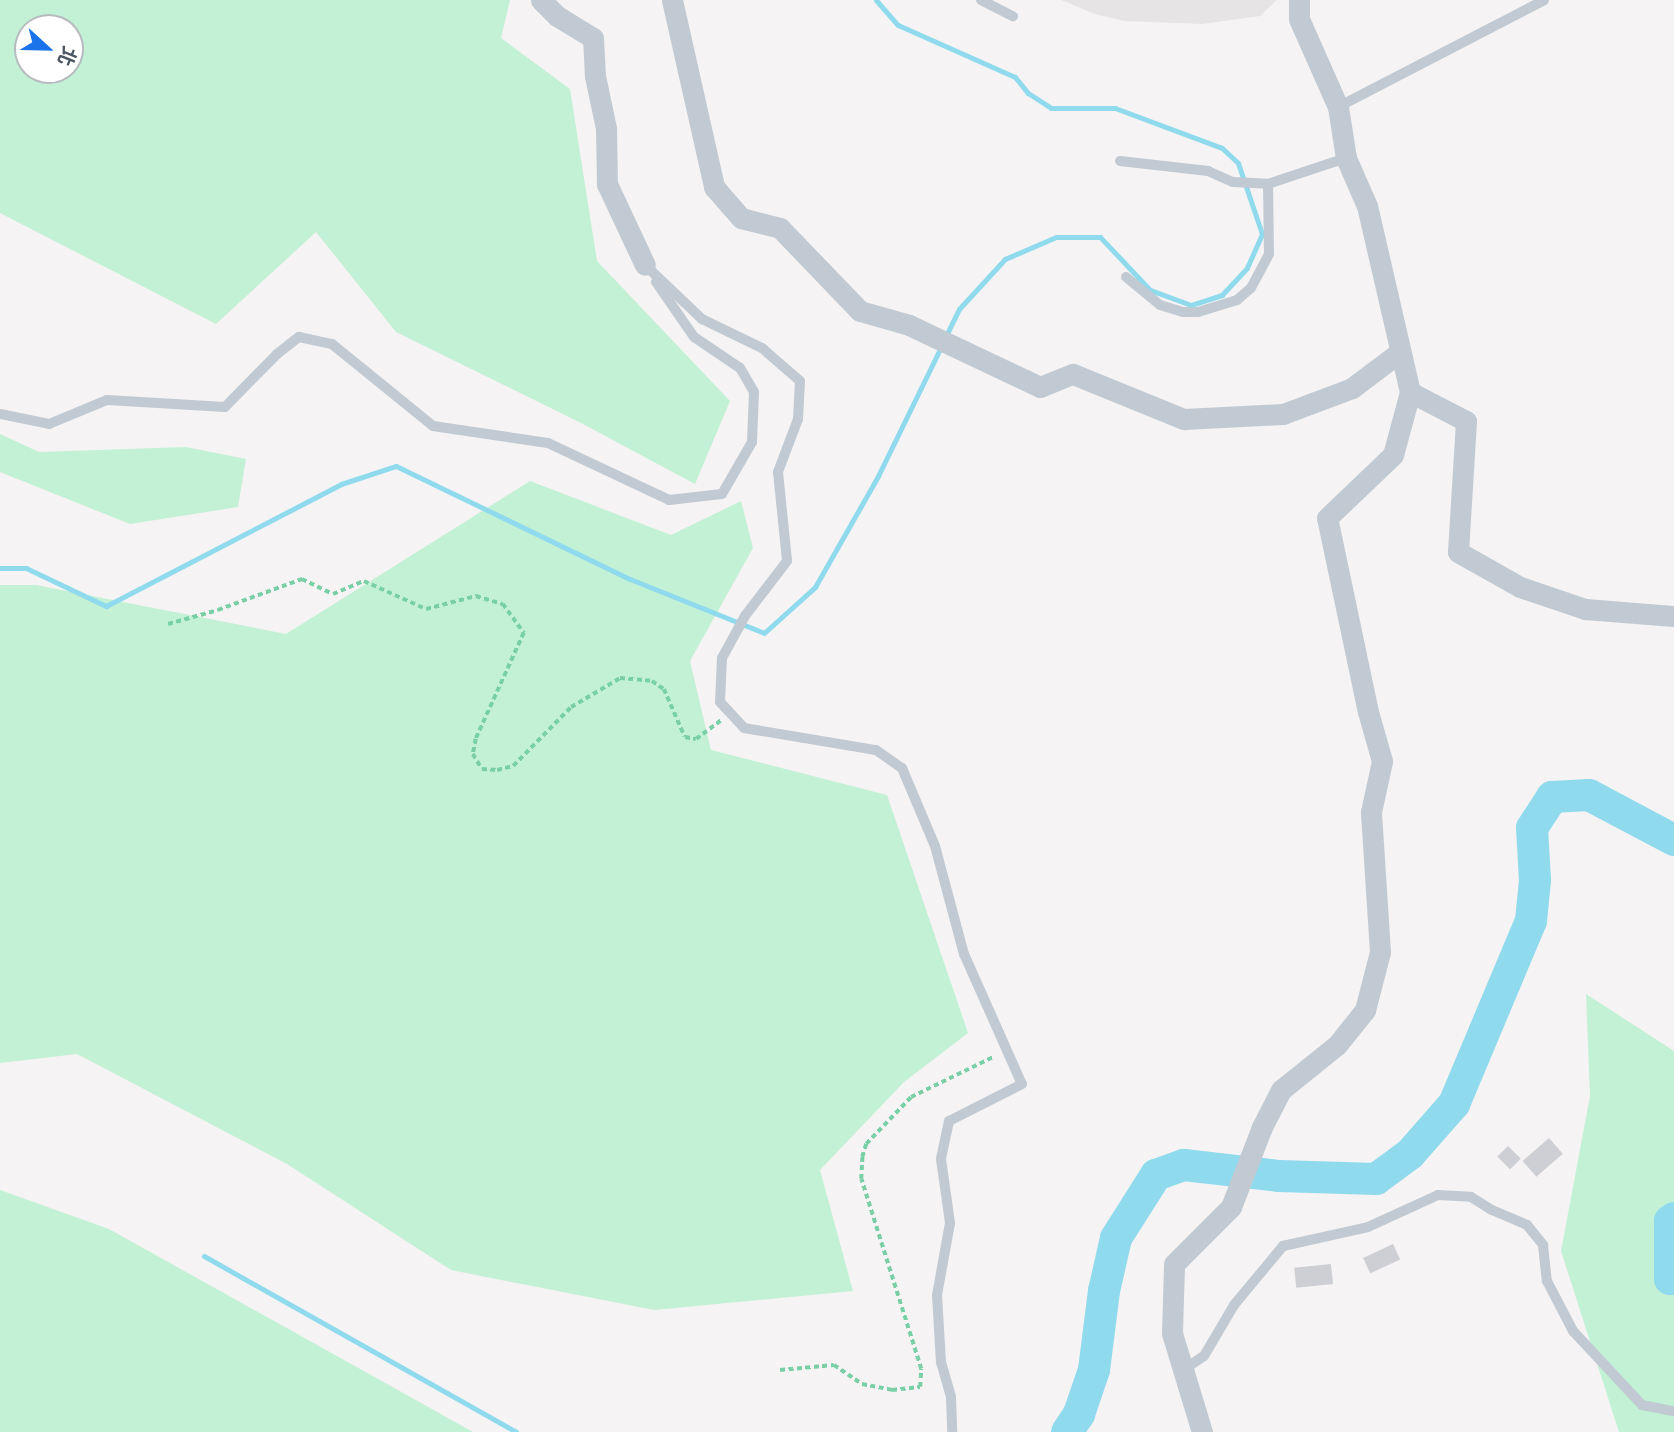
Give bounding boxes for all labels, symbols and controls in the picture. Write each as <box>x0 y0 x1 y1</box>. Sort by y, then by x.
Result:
north arrow <box>14 14 84 84</box>
text: 北 <box>53 43 81 69</box>

